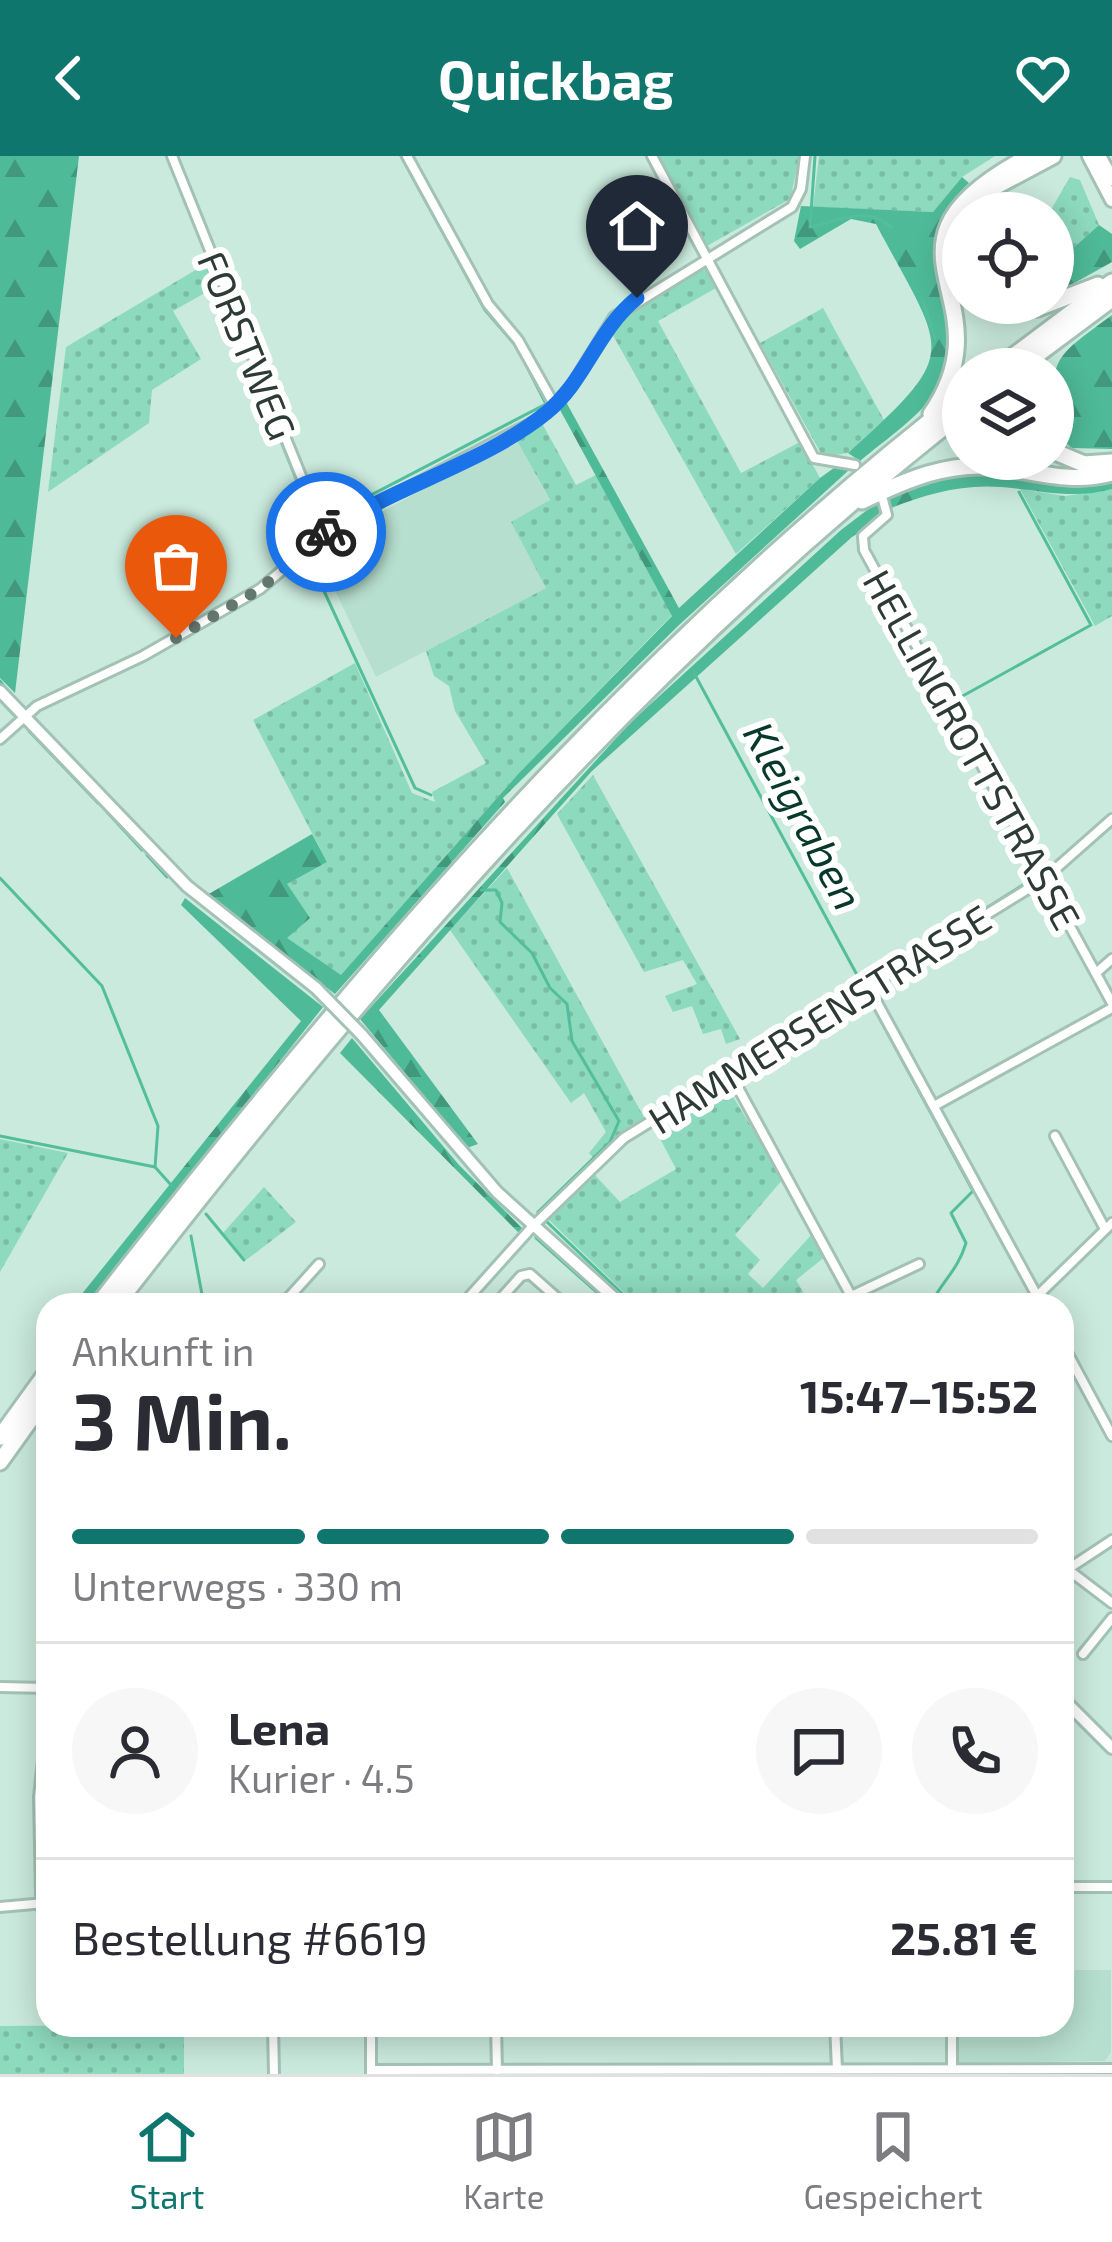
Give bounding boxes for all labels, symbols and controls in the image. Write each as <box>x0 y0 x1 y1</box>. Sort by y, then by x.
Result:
icon: back <box>36 45 102 111</box>
icon: heart <box>1010 45 1076 111</box>
text: Quickbag <box>438 46 674 111</box>
pin <box>586 175 688 298</box>
map controls <box>942 192 1074 480</box>
button: locate <box>942 192 1074 324</box>
icon: home <box>604 193 670 259</box>
street label: FORSTWEG <box>189 244 307 446</box>
button: layers <box>942 348 1074 480</box>
courier <box>266 472 386 592</box>
icon: bike <box>293 499 359 565</box>
pin <box>125 515 227 638</box>
icon: bag <box>143 533 209 599</box>
street label: HELLINGROTTSTRASSE <box>855 561 1091 937</box>
water label: Kleigraben <box>734 713 875 918</box>
street label: HAMMERSENSTRASSE <box>639 894 999 1142</box>
text: Ankunft in <box>72 1327 254 1374</box>
text: 15:47–15:52 <box>800 1368 1038 1422</box>
text: 3 Min. <box>72 1372 292 1466</box>
text: Unterwegs · 330 m <box>72 1562 403 1609</box>
button: person <box>72 1688 198 1814</box>
button: chat <box>756 1688 882 1814</box>
button: phone <box>912 1688 1038 1814</box>
text: Lena <box>228 1700 330 1754</box>
text: Kurier · 4.5 <box>228 1754 415 1801</box>
text: Bestellung #6619 <box>72 1910 428 1964</box>
text: 25.81 € <box>890 1910 1038 1964</box>
tab: Start <box>129 2104 204 2216</box>
tab: Karte <box>463 2104 544 2216</box>
tab: Gespeichert <box>803 2104 982 2216</box>

